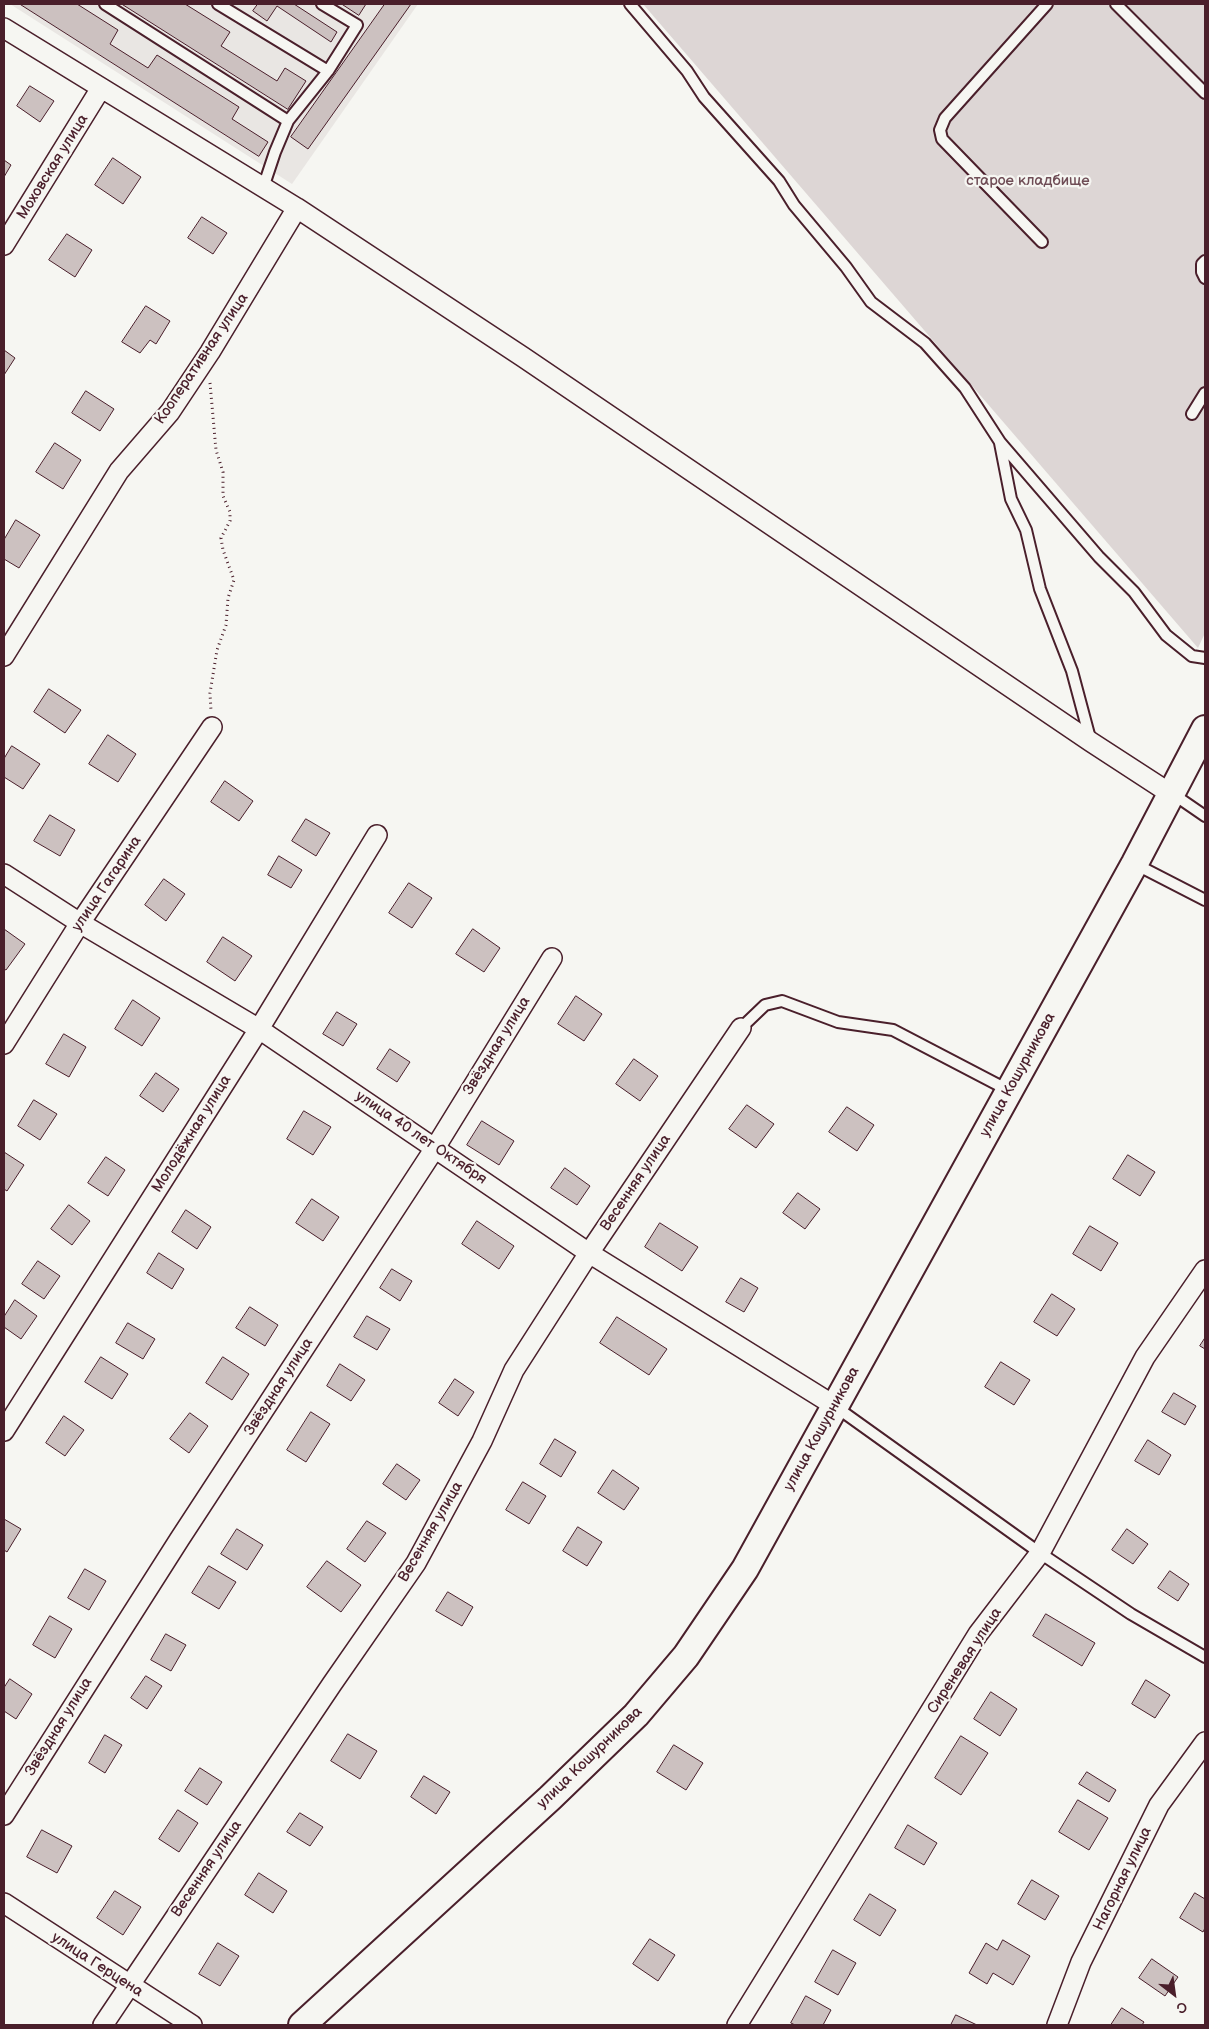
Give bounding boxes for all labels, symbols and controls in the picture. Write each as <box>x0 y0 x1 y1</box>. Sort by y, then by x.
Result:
street label: Моховская улица <box>13 111 93 223</box>
park label: старое кладбище <box>966 172 1090 190</box>
street label: Кооперативная улица <box>151 290 253 428</box>
street label: улица Гагарина <box>68 833 146 935</box>
street label: Звёздная улица <box>460 994 534 1098</box>
street label: улица Кошурникова <box>976 1010 1060 1140</box>
street label: Молодёжная улица <box>149 1072 235 1196</box>
street label: улица 40 лет Октября <box>352 1087 490 1189</box>
street label: Весенняя улица <box>597 1131 675 1235</box>
street label: Звёздная улица <box>241 1335 317 1439</box>
street label: улица Кошурникова <box>780 1364 864 1494</box>
street label: Весенняя улица <box>395 1479 467 1585</box>
street label: Сиреневая улица <box>924 1605 1006 1717</box>
street label: Звёздная улица <box>22 1675 96 1779</box>
street label: улица Кошурникова <box>534 1703 646 1813</box>
street label: Весенняя улица <box>168 1817 246 1921</box>
street label: Нагорная улица <box>1090 1824 1156 1934</box>
street label: улица Герцена <box>48 1929 146 2001</box>
north arrow <box>1149 1969 1199 2019</box>
text: С <box>1173 1998 1190 2017</box>

